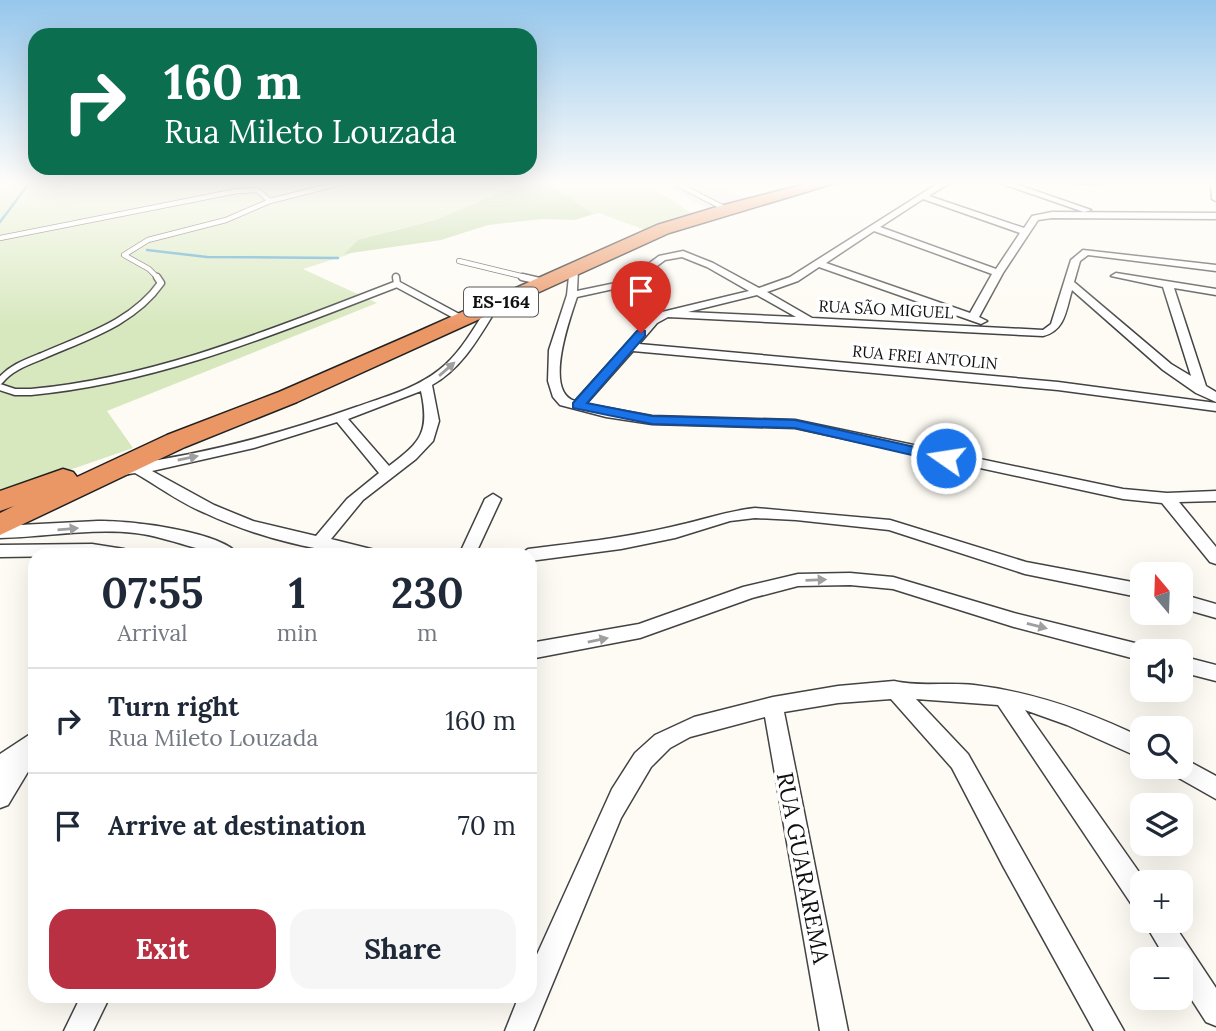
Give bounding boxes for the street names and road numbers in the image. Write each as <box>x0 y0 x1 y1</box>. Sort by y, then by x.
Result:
road number: ES-164 <box>464 288 538 316</box>
street label: RUA SÃO MIGUEL <box>818 295 954 323</box>
street label: RUA FREI ANTOLIN <box>851 341 999 373</box>
street label: RUA GUARAREMA <box>771 770 836 967</box>

